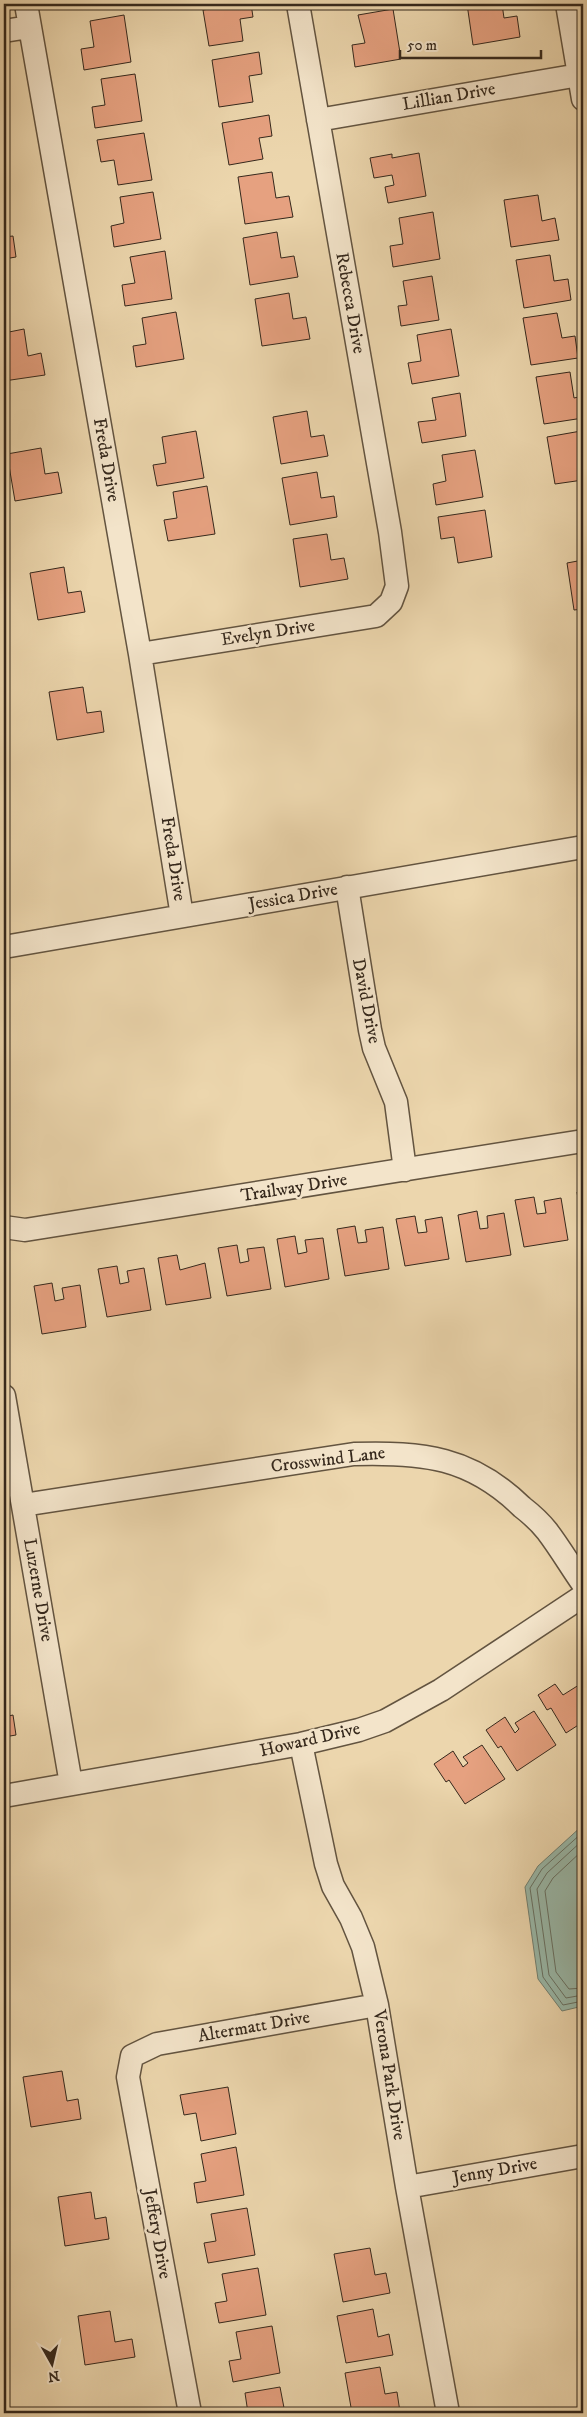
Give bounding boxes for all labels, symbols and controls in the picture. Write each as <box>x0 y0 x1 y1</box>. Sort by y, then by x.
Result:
scale bar <box>400 28 541 60</box>
text: 50 m <box>407 36 437 55</box>
street label: Lillian Drive <box>401 78 497 116</box>
street label: Rebecca Drive <box>330 251 370 355</box>
street label: Freda Drive <box>88 416 124 504</box>
street label: Evelyn Drive <box>219 615 317 651</box>
street label: Freda Drive <box>155 815 191 903</box>
street label: Jessica Drive <box>245 878 339 916</box>
street label: David Drive <box>347 956 385 1046</box>
street label: Trailway Drive <box>239 1169 349 1207</box>
street label: Crosswind Lane <box>270 1442 386 1478</box>
street label: Luzerne Drive <box>18 1537 58 1643</box>
street label: Howard Drive <box>258 1718 362 1762</box>
street label: Altermatt Drive <box>196 2006 312 2048</box>
street label: Verona Park Drive <box>368 2007 410 2142</box>
street label: Jenny Drive <box>449 2153 539 2190</box>
street label: Jeffery Drive <box>138 2185 176 2281</box>
north arrow <box>28 2340 78 2390</box>
text: N <box>46 2366 61 2386</box>

